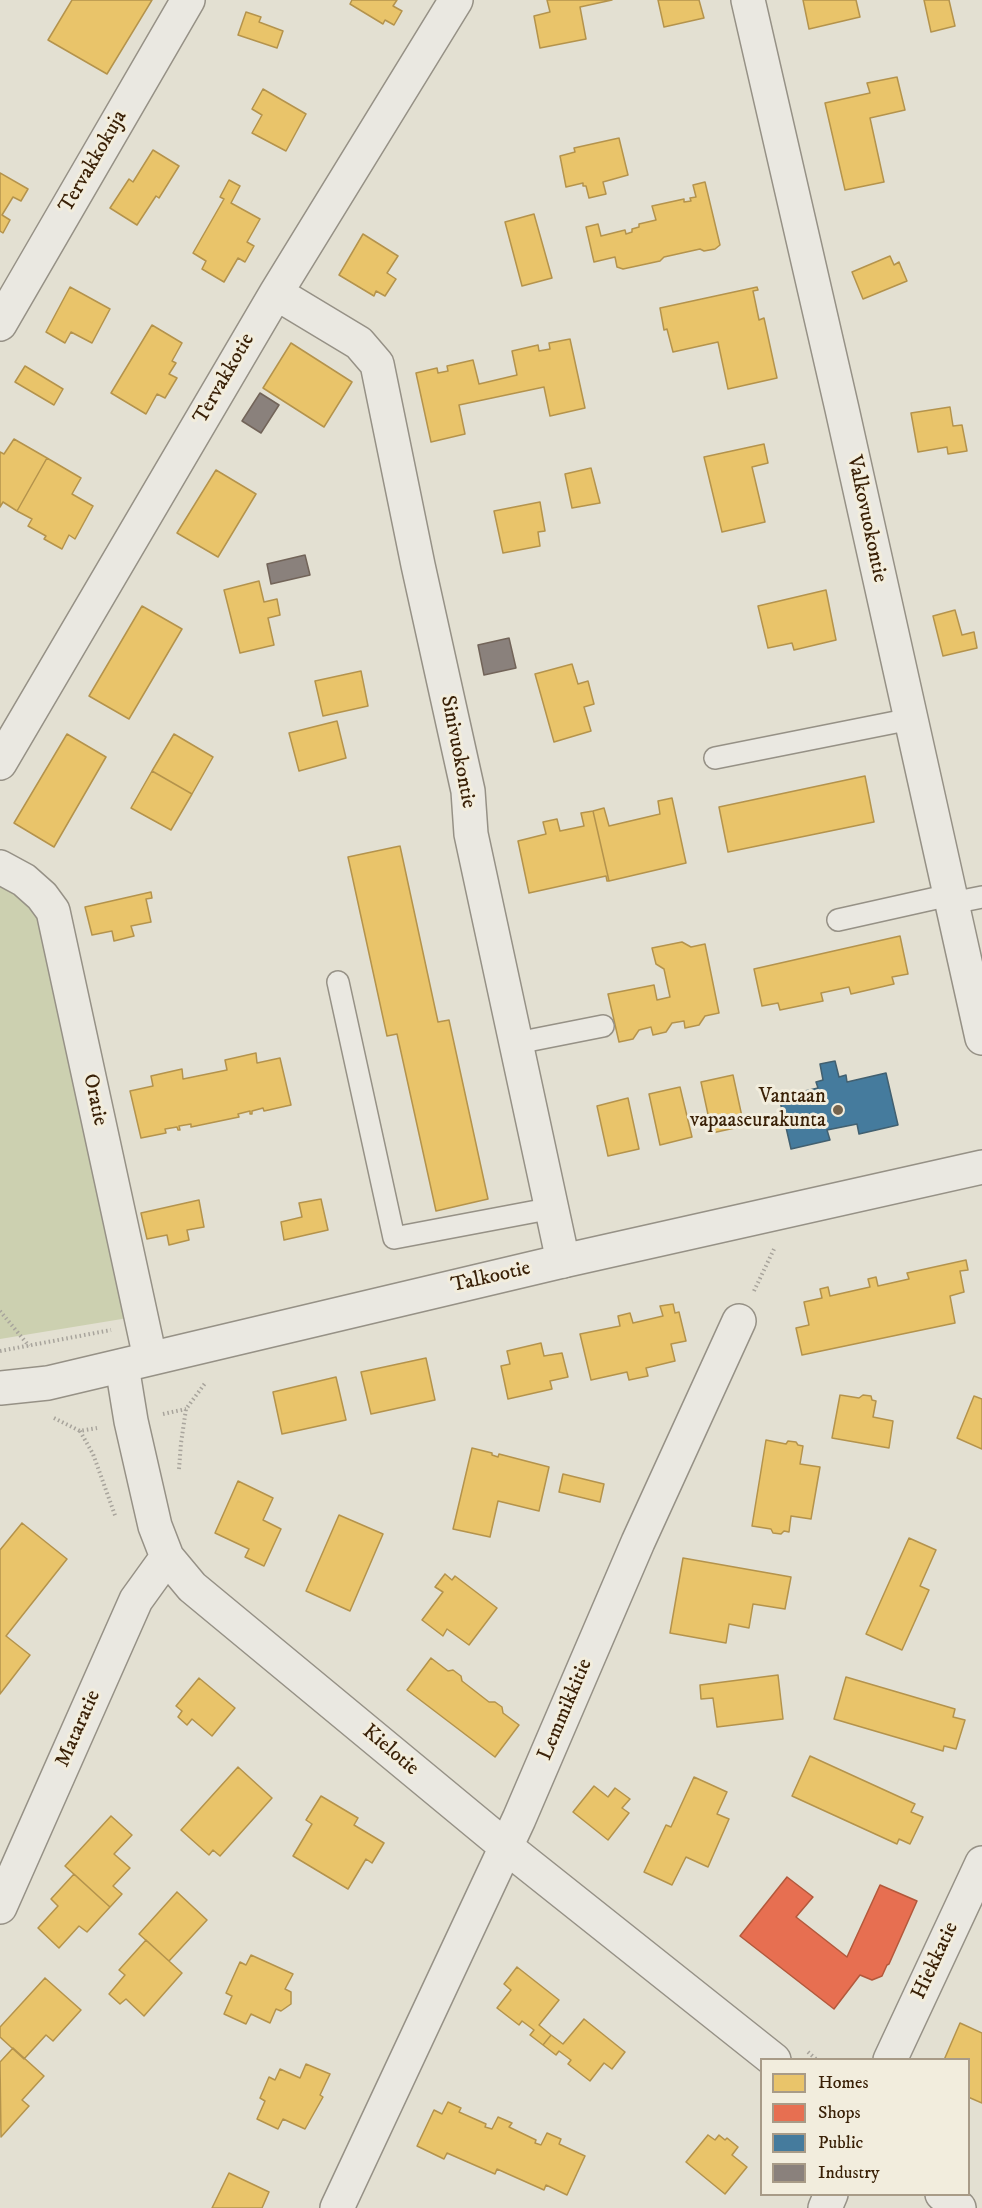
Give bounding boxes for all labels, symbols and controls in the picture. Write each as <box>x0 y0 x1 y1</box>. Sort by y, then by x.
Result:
street label: Tervakkokuja <box>55 106 133 218</box>
street label: Tervakkotie <box>189 329 261 429</box>
street label: Valkovuokontie <box>840 453 892 585</box>
street label: Sinivuokontie <box>434 693 480 811</box>
street label: Oratie <box>76 1072 112 1128</box>
place label: Vantaan vapaaseurakunta <box>690 1085 826 1135</box>
marker: Vantaan vapaaseurakunta <box>831 1103 845 1117</box>
street label: Talkootie <box>449 1257 533 1299</box>
street label: Lemmikkitie <box>533 1655 599 1765</box>
street label: Mataratie <box>51 1687 107 1771</box>
street label: Kielotie <box>357 1720 423 1782</box>
street label: Hiekkatie <box>907 1918 965 2004</box>
legend <box>760 2058 970 2196</box>
text: Homes <box>818 2072 869 2094</box>
text: Shops <box>818 2102 861 2124</box>
text: Public <box>818 2132 863 2154</box>
text: Industry <box>818 2162 879 2184</box>

